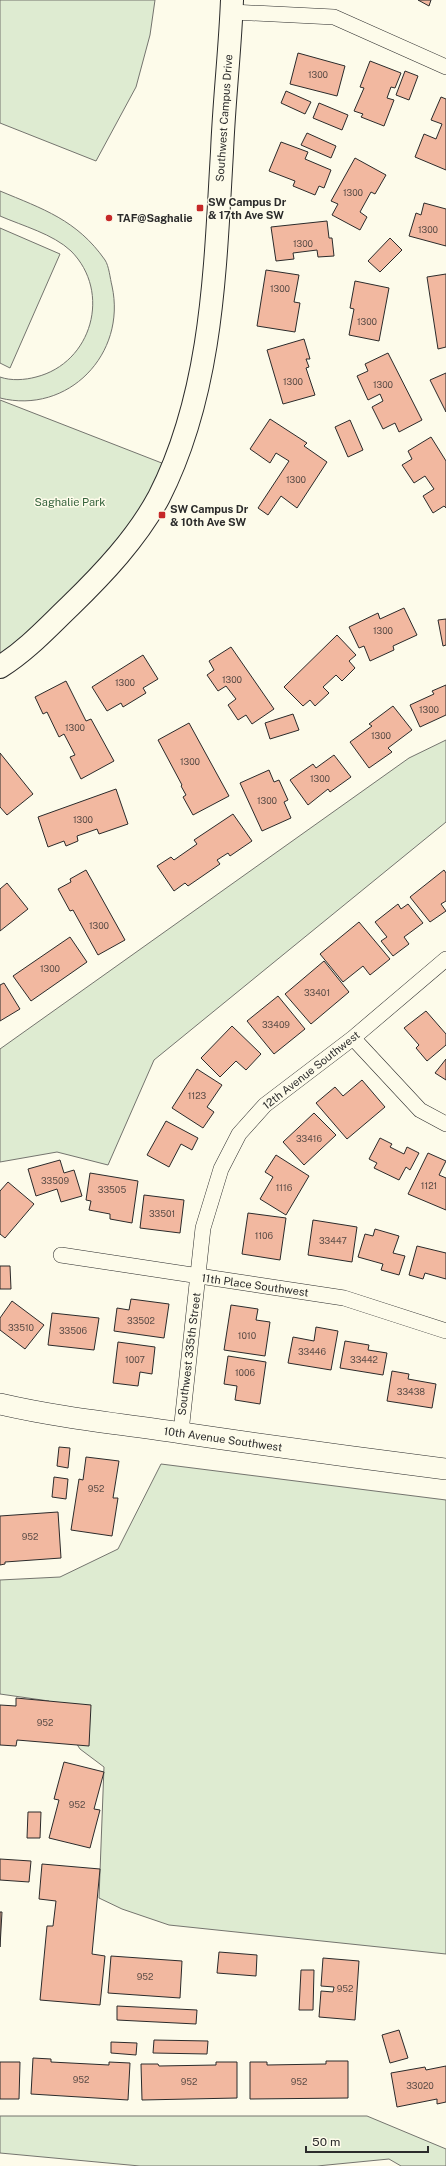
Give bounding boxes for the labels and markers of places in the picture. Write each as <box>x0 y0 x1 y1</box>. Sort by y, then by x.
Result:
place label: SW Campus Dr & 17th Ave SW <box>208 196 287 221</box>
marker: SW Campus Dr & 17th Ave SW <box>195 203 205 213</box>
place label: TAF@Saghalie <box>117 212 193 224</box>
marker: TAF@Saghalie <box>104 213 114 223</box>
place label: SW Campus Dr & 10th Ave SW <box>170 503 249 528</box>
marker: SW Campus Dr & 10th Ave SW <box>157 510 167 520</box>

